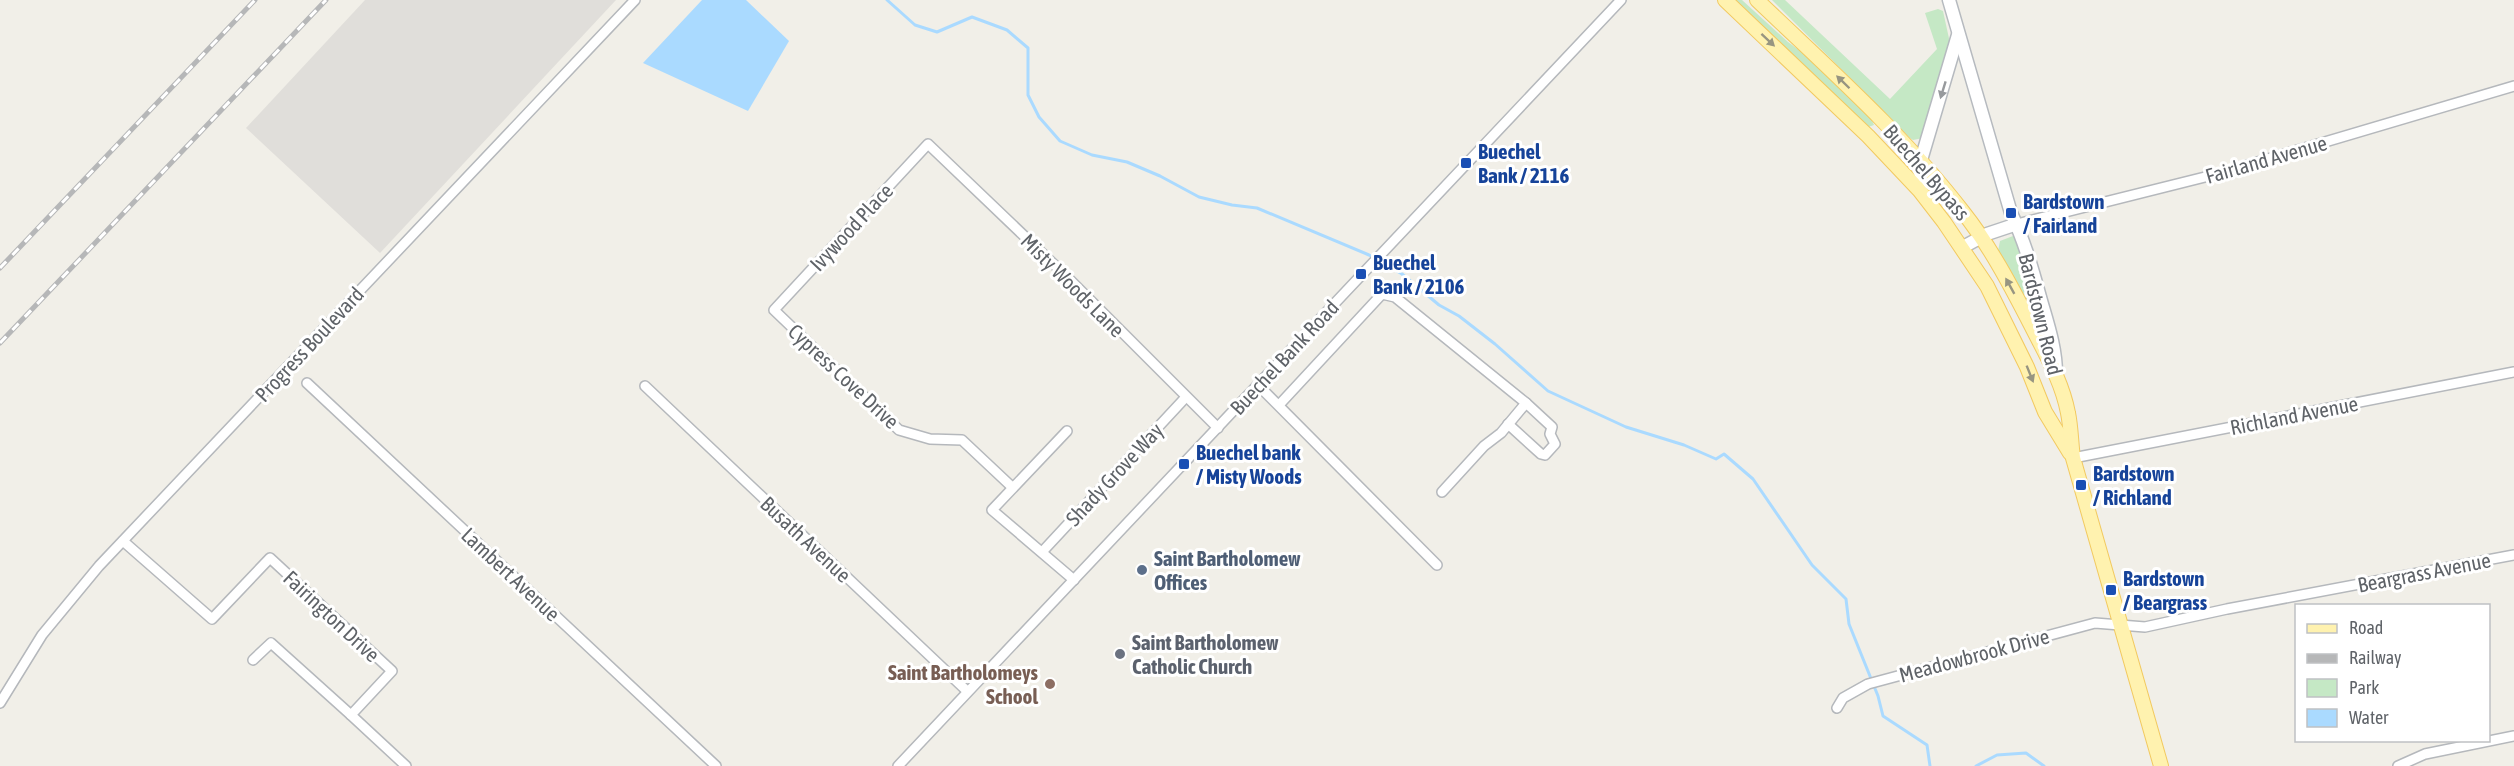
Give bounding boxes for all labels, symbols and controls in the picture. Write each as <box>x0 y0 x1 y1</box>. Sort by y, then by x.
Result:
one-way arrow <box>1760 33 1775 47</box>
one-way arrow <box>1836 76 1851 89</box>
one-way arrow <box>1938 81 1947 99</box>
street label: Buechel Bypass <box>1879 119 1975 225</box>
street label: Fairland Avenue <box>2202 130 2330 188</box>
place label: Buechel Bank / 2116 <box>1478 139 1570 187</box>
marker: Buechel Bank / 2116 <box>1459 156 1473 170</box>
street label: Ivywood Place <box>805 178 897 276</box>
place label: Bardstown / Fairland <box>2023 189 2105 237</box>
marker: Bardstown / Fairland <box>2004 206 2018 220</box>
street label: Misty Woods Lane <box>1016 228 1130 342</box>
place label: Buechel Bank / 2106 <box>1373 250 1465 298</box>
street label: Bardstown Road <box>2014 251 2068 377</box>
marker: Buechel Bank / 2106 <box>1354 267 1368 281</box>
one-way arrow <box>2005 277 2015 294</box>
street label: Progress Boulevard <box>250 282 368 406</box>
street label: Buechel Bank Road <box>1225 295 1343 419</box>
street label: Cypress Cove Drive <box>784 319 904 433</box>
one-way arrow <box>2025 366 2035 384</box>
street label: Richland Avenue <box>2228 391 2360 439</box>
street label: Shady Grove Way <box>1061 418 1168 530</box>
place label: Buechel bank / Misty Woods <box>1196 440 1302 488</box>
marker: Buechel bank / Misty Woods <box>1177 457 1191 471</box>
place label: Bardstown / Richland <box>2093 461 2175 509</box>
marker: Bardstown / Richland <box>2074 478 2088 492</box>
street label: Busath Avenue <box>756 491 856 587</box>
street label: Lambert Avenue <box>457 522 565 626</box>
place label: Saint Bartholomew Offices <box>1154 546 1301 594</box>
street label: Beargrass Avenue <box>2355 547 2493 597</box>
marker: Saint Bartholomew Offices <box>1135 563 1149 577</box>
street label: Fairington Drive <box>279 565 385 667</box>
place label: Bardstown / Beargrass <box>2123 566 2208 614</box>
marker: Bardstown / Beargrass <box>2104 583 2118 597</box>
legend <box>2295 604 2490 742</box>
text: Road <box>2349 617 2383 638</box>
street label: Meadowbrook Drive <box>1896 623 2052 687</box>
place label: Saint Bartholomew Catholic Church <box>1132 630 1279 678</box>
marker: Saint Bartholomew Catholic Church <box>1113 647 1127 661</box>
text: Railway <box>2349 647 2401 668</box>
place label: Saint Bartholomeys School <box>888 660 1039 708</box>
marker: Saint Bartholomeys School <box>1043 677 1057 691</box>
text: Park <box>2349 677 2379 698</box>
text: Water <box>2349 707 2389 728</box>

